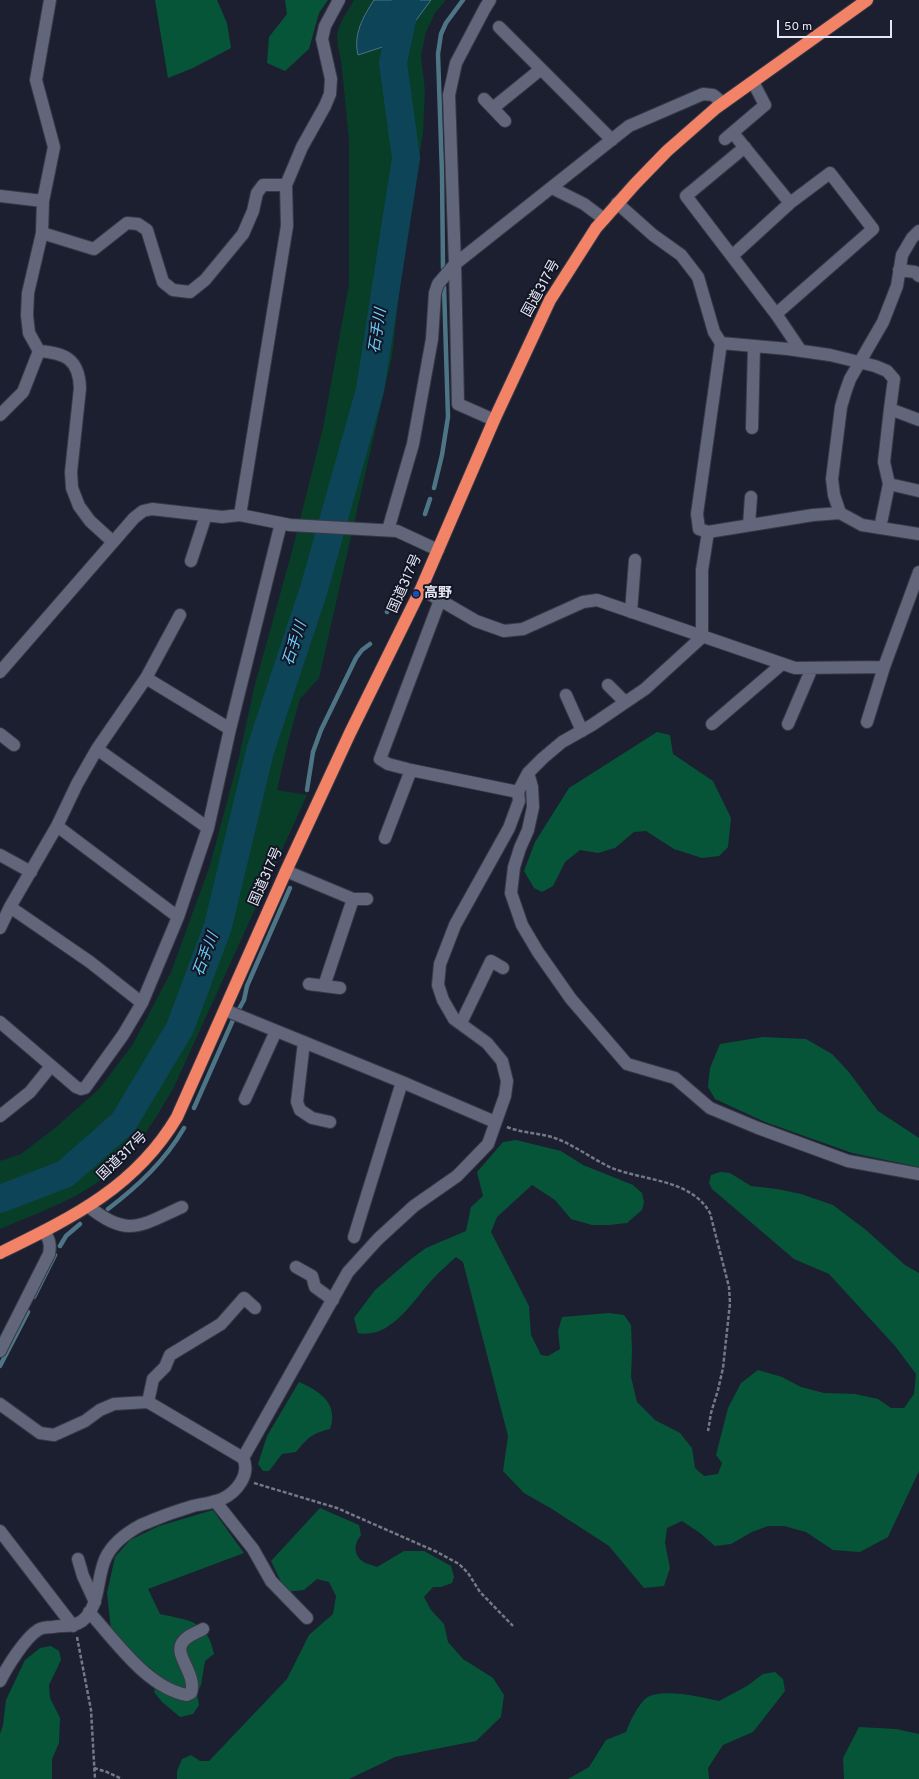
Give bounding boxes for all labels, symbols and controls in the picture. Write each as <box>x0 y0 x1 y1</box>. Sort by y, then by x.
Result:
scale bar <box>779 12 894 38</box>
text: 50 m <box>784 19 812 35</box>
street label: 国道317号 <box>519 257 565 321</box>
water label: 石手川 <box>367 307 391 355</box>
street label: 国道317号 <box>386 552 426 616</box>
place label: 高野 <box>424 586 452 602</box>
marker: 高野 <box>411 589 421 599</box>
water label: 石手川 <box>280 620 312 668</box>
street label: 国道317号 <box>247 845 287 909</box>
water label: 石手川 <box>191 931 223 979</box>
street label: 国道317号 <box>95 1129 151 1185</box>

